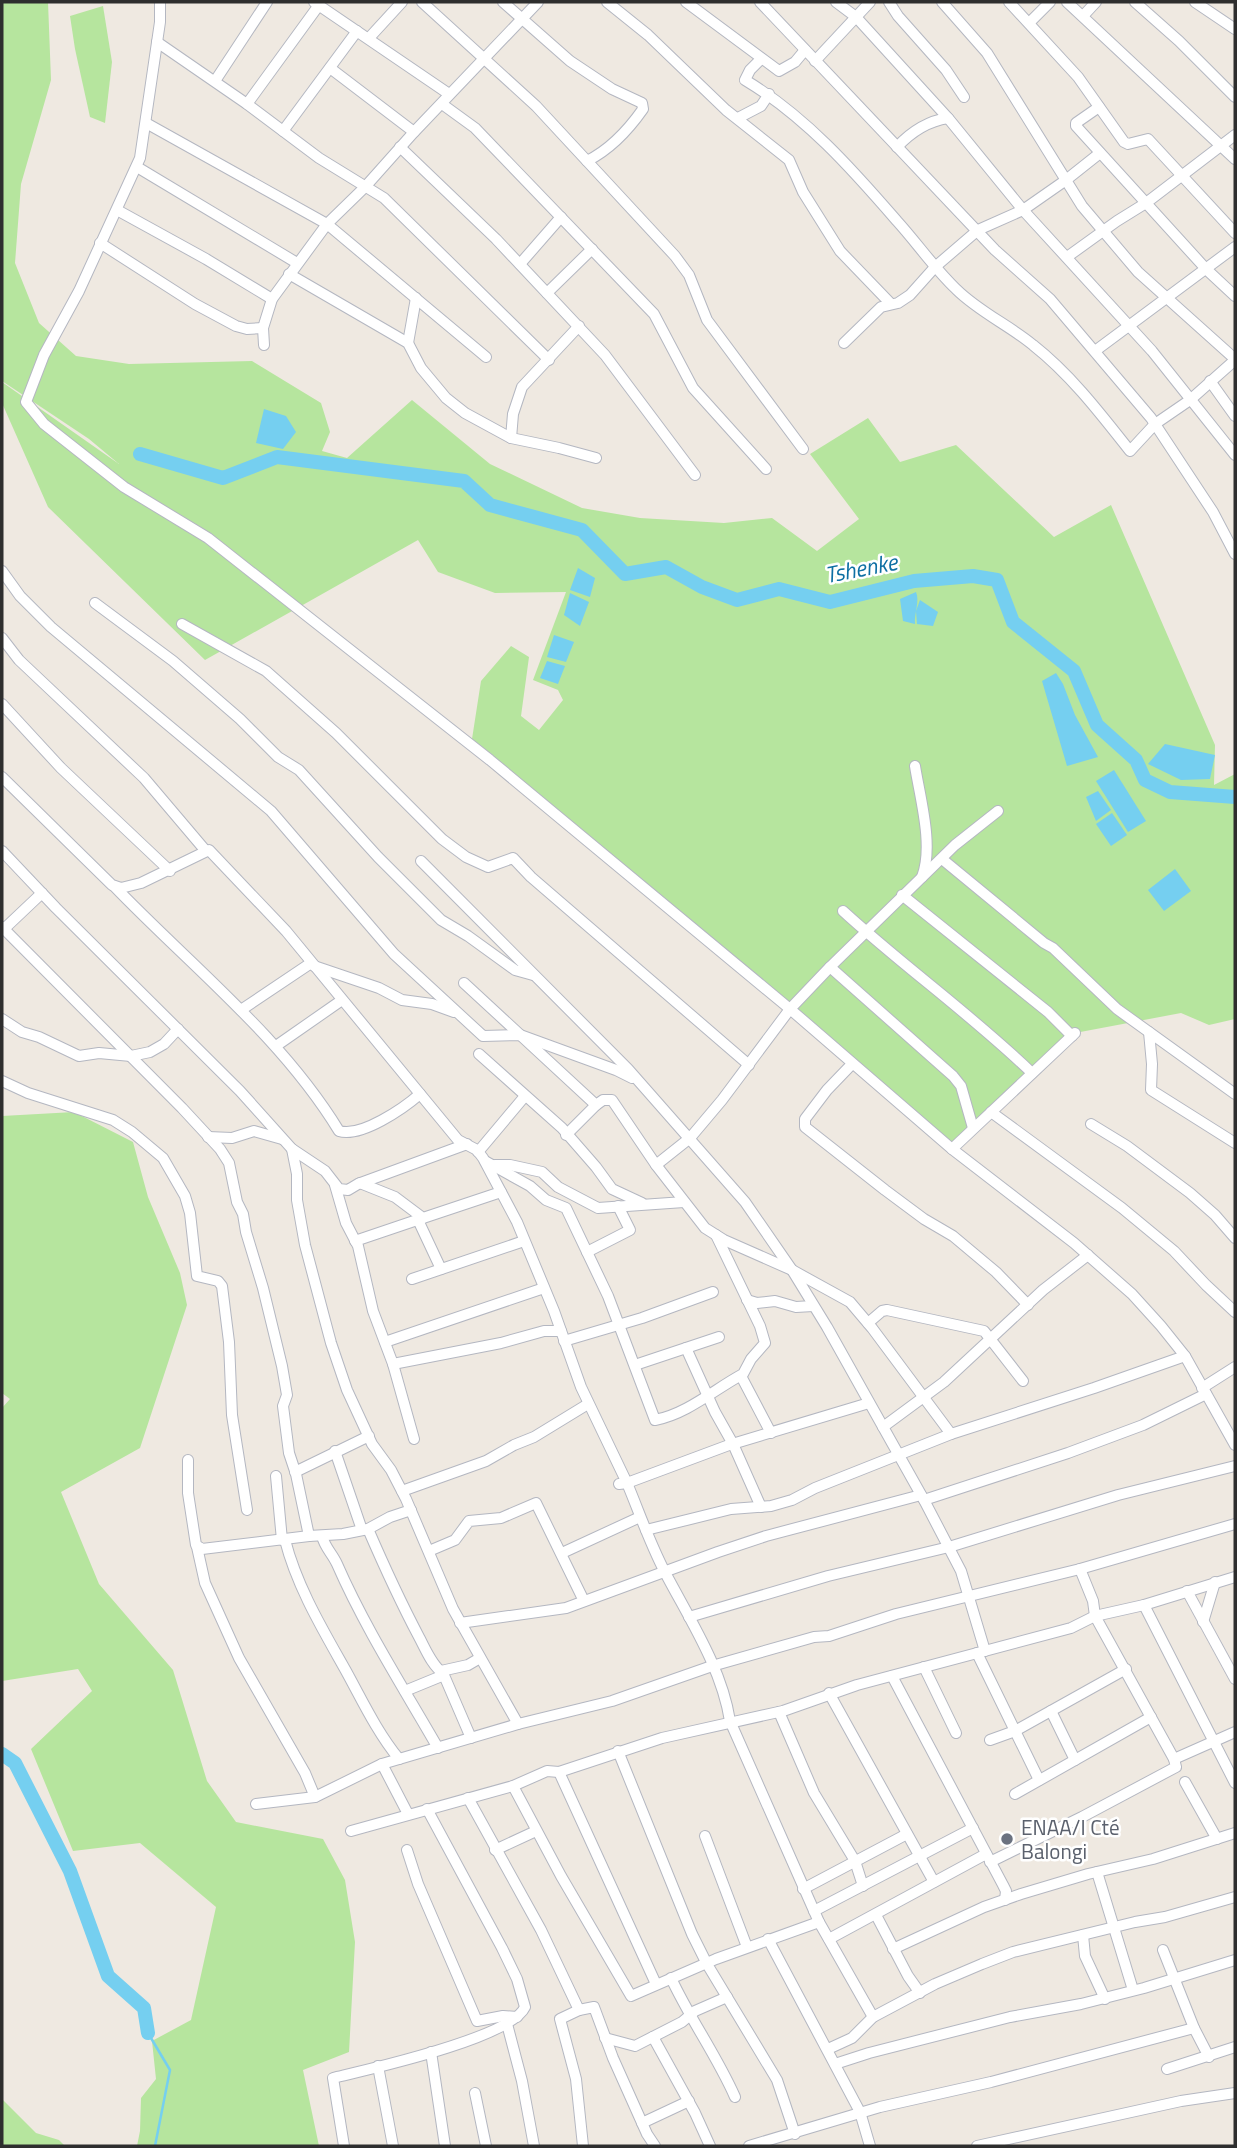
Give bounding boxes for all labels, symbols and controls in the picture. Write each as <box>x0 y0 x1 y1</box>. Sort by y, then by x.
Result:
water label: Tshenke <box>822 544 901 592</box>
place label: ENAA/I Cté Balongi <box>1021 1811 1120 1867</box>
marker: ENAA/I Cté Balongi <box>999 1831 1015 1847</box>

